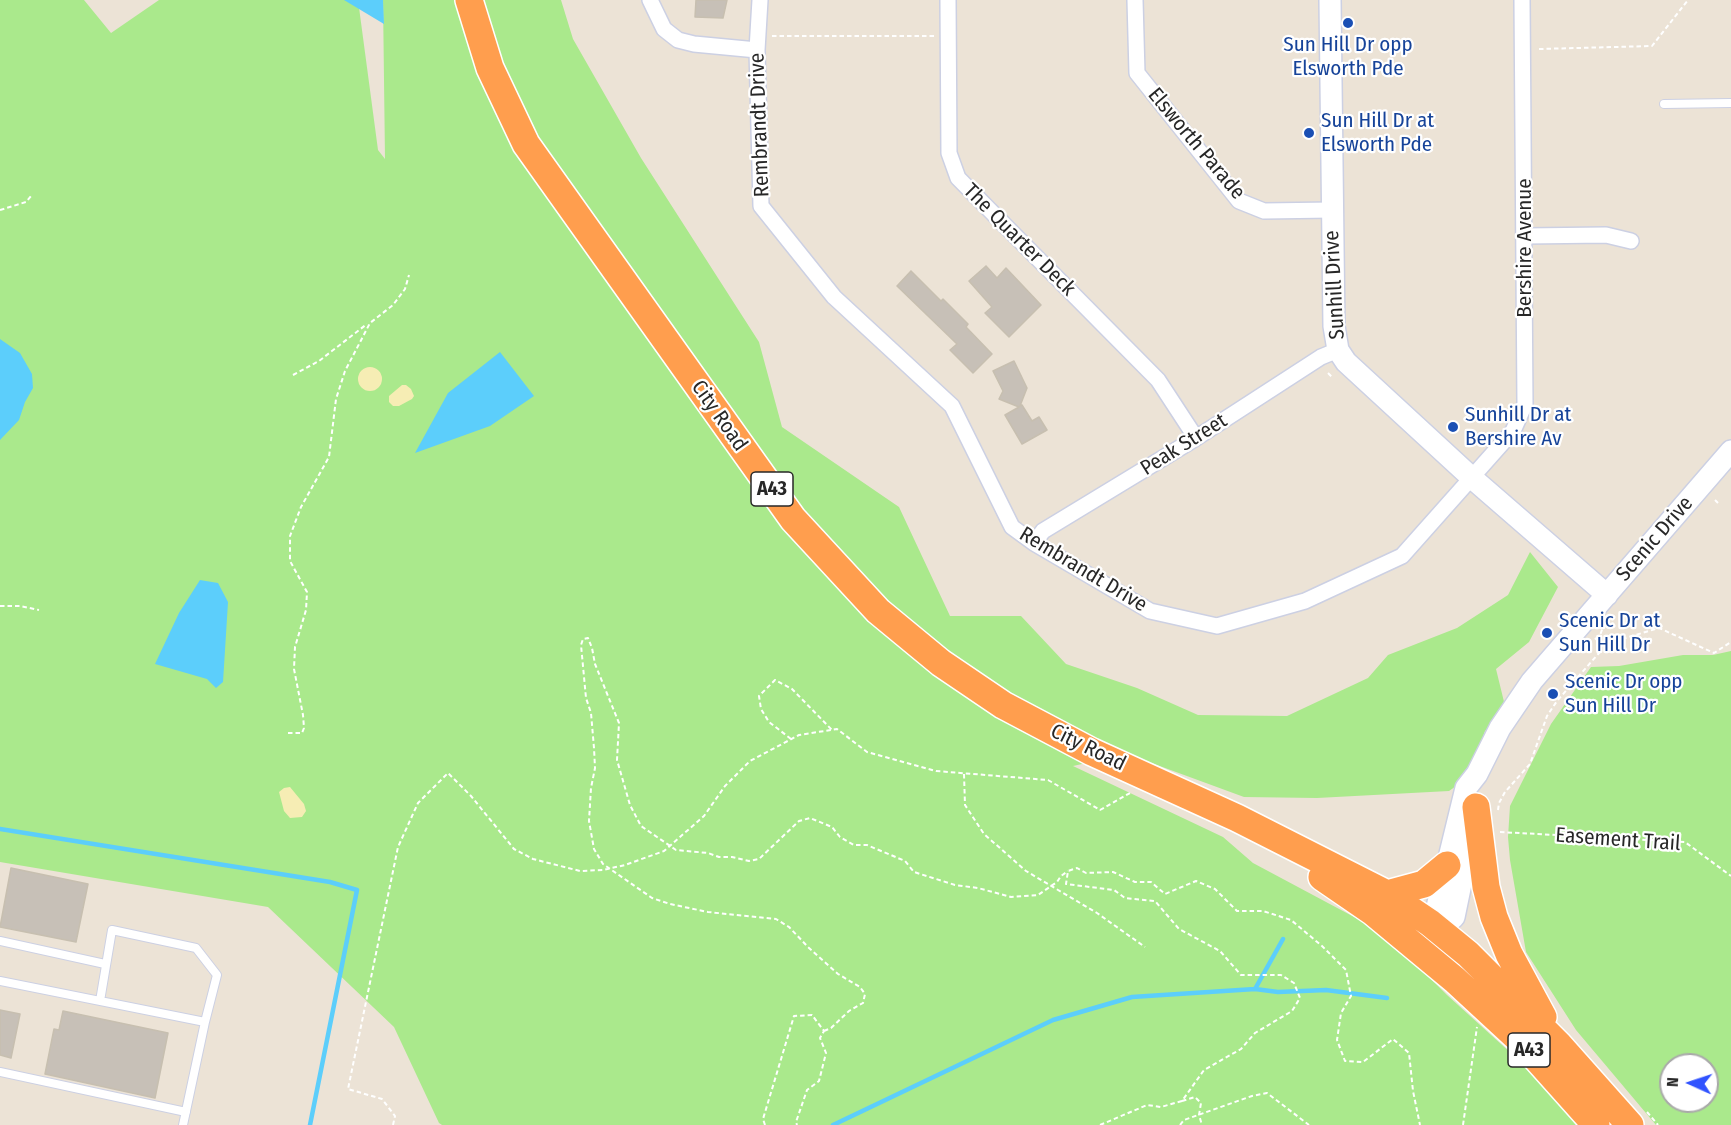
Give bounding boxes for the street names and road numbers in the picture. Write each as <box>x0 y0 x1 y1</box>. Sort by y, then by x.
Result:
street label: Rembrandt Drive <box>745 52 775 198</box>
street label: Elsworth Parade <box>1142 83 1250 205</box>
street label: Bershire Avenue <box>1512 178 1538 318</box>
street label: The Quarter Deck <box>958 179 1080 301</box>
street label: Sunhill Drive <box>1320 230 1350 340</box>
street label: City Road <box>686 376 752 456</box>
street label: Peak Street <box>1136 409 1232 481</box>
road number: A43 <box>751 472 793 506</box>
street label: Scenic Drive <box>1611 491 1699 587</box>
street label: Rembrandt Drive <box>1015 522 1151 618</box>
street label: City Road <box>1046 719 1130 777</box>
street label: Easement Trail <box>1555 823 1681 857</box>
road number: A43 <box>1508 1033 1550 1067</box>

